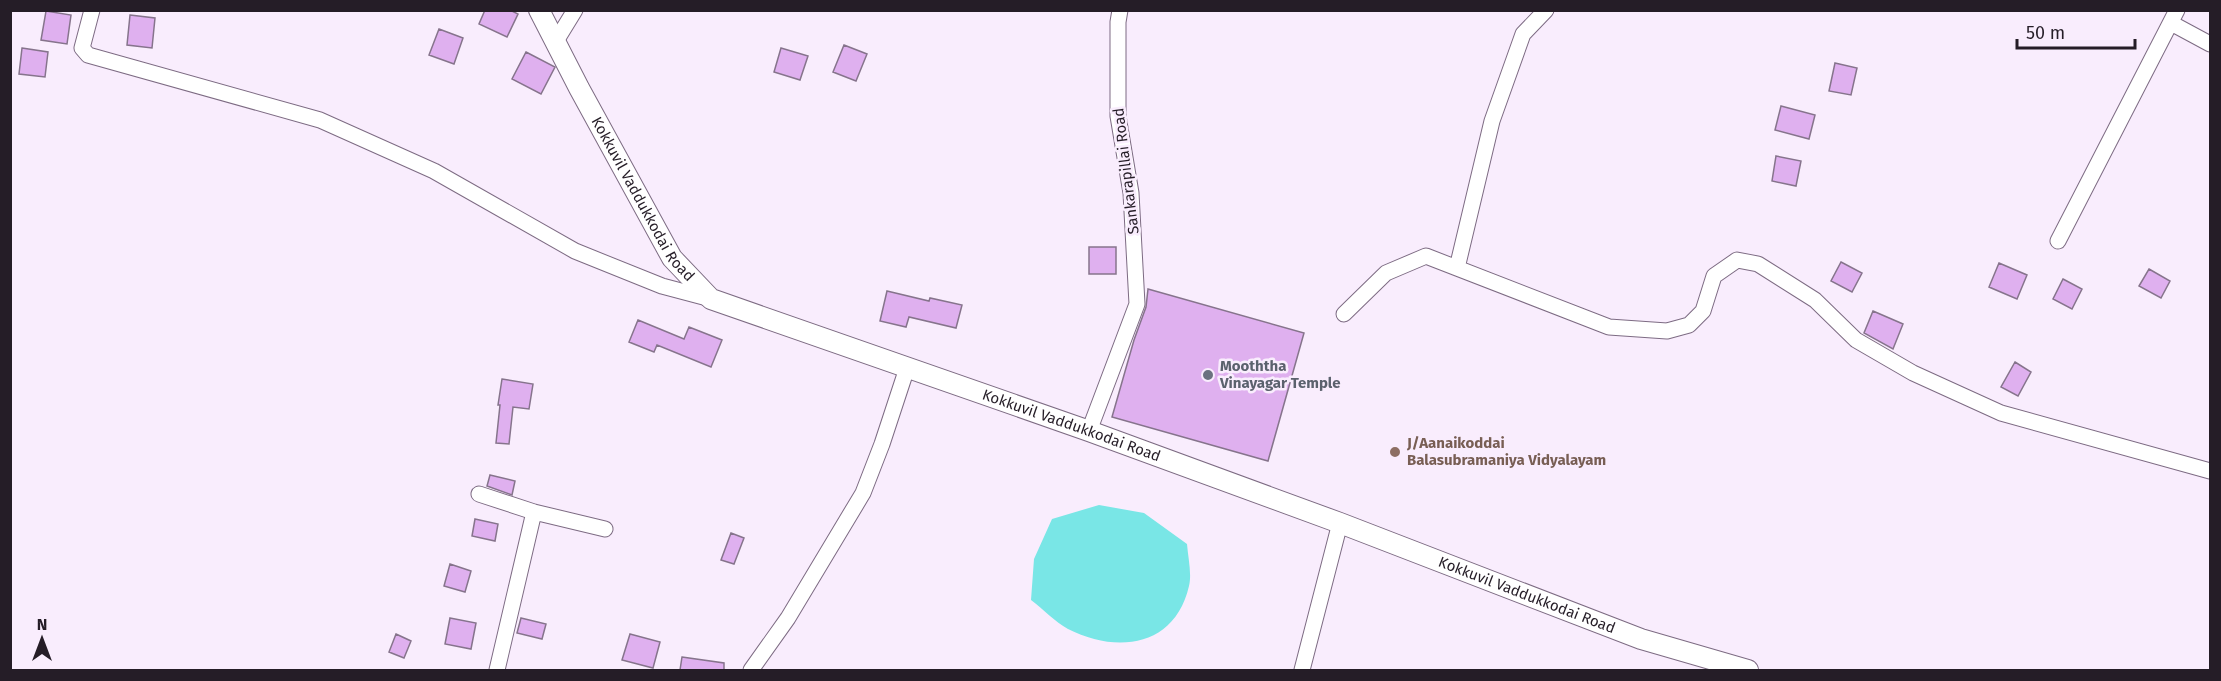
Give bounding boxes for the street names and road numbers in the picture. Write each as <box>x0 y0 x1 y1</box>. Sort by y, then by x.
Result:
street label: Sankarapillai Road <box>1109 107 1143 235</box>
street label: Kokkuvil Vaddukkodai Road <box>588 114 698 285</box>
street label: Kokkuvil Vaddukkodai Road <box>980 385 1163 465</box>
street label: Kokkuvil Vaddukkodai Road <box>1436 553 1618 637</box>

